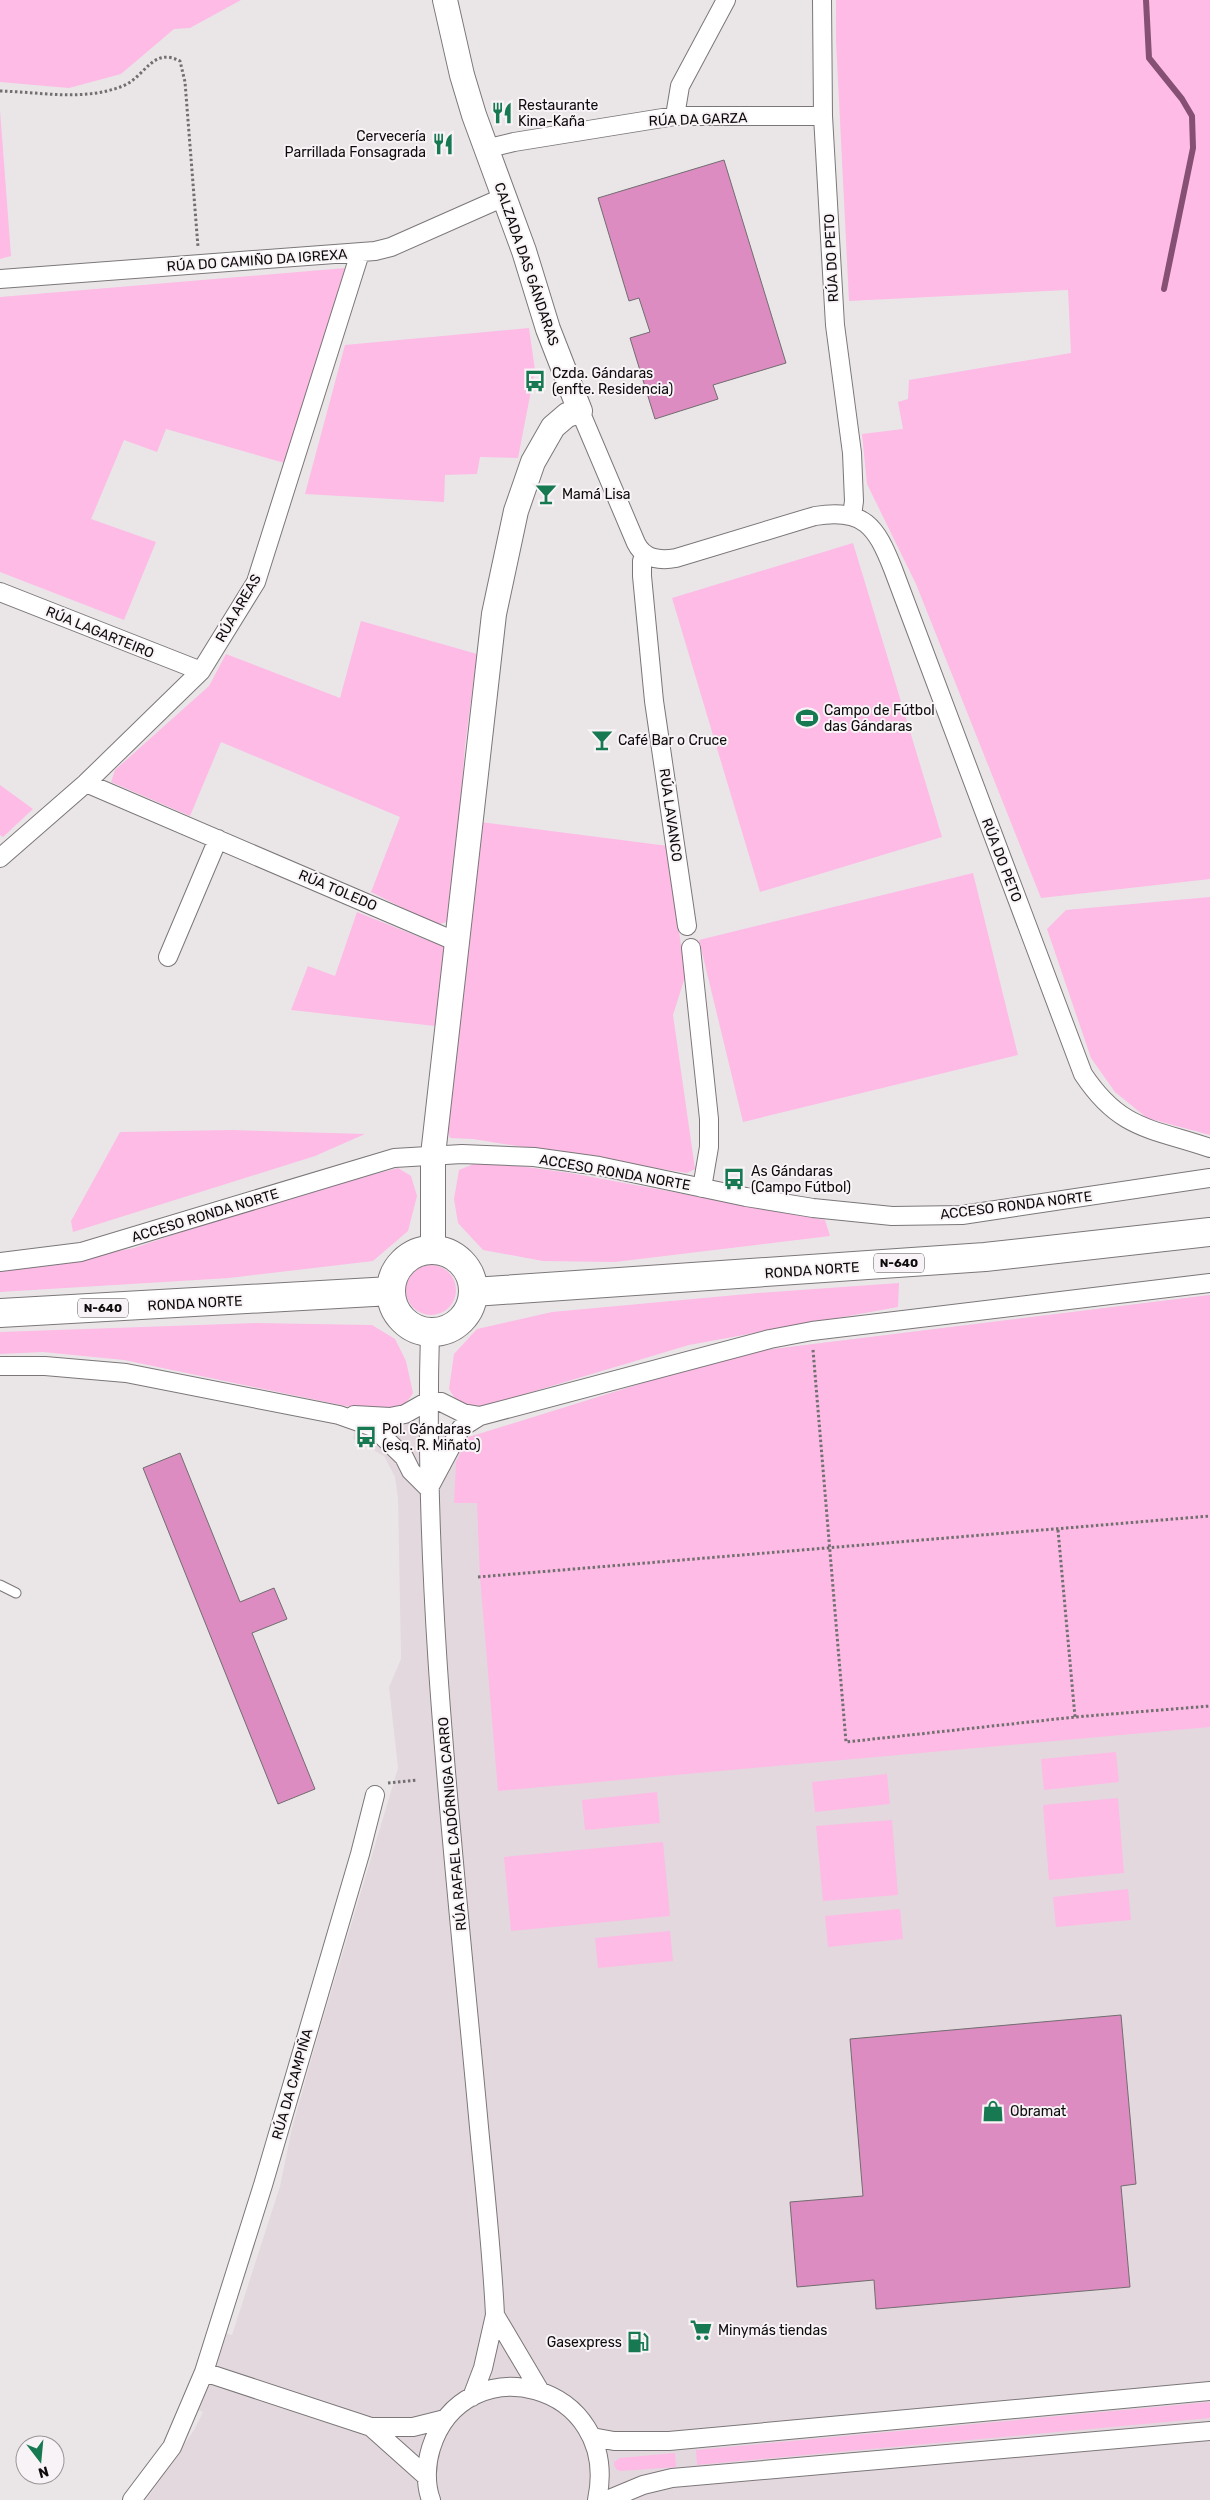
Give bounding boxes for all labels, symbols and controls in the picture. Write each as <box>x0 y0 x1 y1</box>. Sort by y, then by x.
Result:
place label: Restaurante Kina-Kaña <box>518 97 598 130</box>
restaurant icon: Restaurante Kina-Kaña <box>489 100 515 126</box>
street label: RÚA DA GARZA <box>648 108 748 130</box>
place label: Cervecería Parrillada Fonsagrada <box>285 128 426 161</box>
restaurant icon: Cervecería Parrillada Fonsagrada <box>430 131 456 157</box>
street label: CALZADA DAS GÁNDARAS <box>491 180 564 348</box>
street label: RÚA DO PETO <box>820 213 842 303</box>
street label: RÚA DO CAMIÑO DA IGREXA <box>166 245 349 275</box>
place label: Czda. Gándaras (enfte. Residencia) <box>552 365 673 398</box>
bus stop icon: Czda. Gándaras (enfte. Residencia) <box>522 368 548 394</box>
bar icon: Mamá Lisa <box>533 481 559 507</box>
place label: Mamá Lisa <box>562 486 631 503</box>
street label: RÚA AREAS <box>211 570 265 645</box>
street label: RÚA LAGARTEIRO <box>43 602 157 662</box>
place label: Campo de Fútbol das Gándaras <box>824 702 935 735</box>
sports icon: Campo de Fútbol das Gándaras <box>794 705 820 731</box>
bar icon: Café Bar o Cruce <box>589 727 615 753</box>
place label: Café Bar o Cruce <box>618 732 727 749</box>
street label: RÚA LAVANCO <box>656 767 686 863</box>
street label: RÚA DO PETO <box>978 815 1026 905</box>
street label: RÚA TOLEDO <box>296 865 380 915</box>
street label: ACCESO RONDA NORTE <box>538 1151 692 1194</box>
place label: As Gándaras (Campo Fútbol) <box>751 1163 851 1196</box>
bus stop icon: As Gándaras (Campo Fútbol) <box>721 1166 747 1192</box>
street label: ACCESO RONDA NORTE <box>129 1185 281 1246</box>
street label: ACCESO RONDA NORTE <box>939 1188 1093 1223</box>
road number: N-640 <box>874 1254 924 1272</box>
street label: RONDA NORTE <box>764 1259 860 1282</box>
street label: RONDA NORTE <box>147 1293 243 1314</box>
road number: N-640 <box>78 1299 128 1318</box>
place label: Pol. Gándaras (esq. R. Miñato) <box>382 1421 481 1454</box>
bus stop icon: Pol. Gándaras (esq. R. Miñato) <box>353 1424 379 1450</box>
street label: RÚA RAFAEL CADÓRNIGA CARRO <box>434 1716 470 1932</box>
street label: RÚA DA CAMPIÑA <box>268 2026 317 2142</box>
shop icon: Obramat <box>980 2098 1006 2124</box>
place label: Obramat <box>1010 2103 1067 2120</box>
supermarket icon: Minymás tiendas <box>688 2317 714 2343</box>
place label: Minymás tiendas <box>718 2322 827 2339</box>
fuel station icon: Gasexpress <box>625 2329 651 2355</box>
place label: Gasexpress <box>547 2334 622 2351</box>
north arrow <box>15 2435 65 2485</box>
text: N <box>36 2462 51 2482</box>

